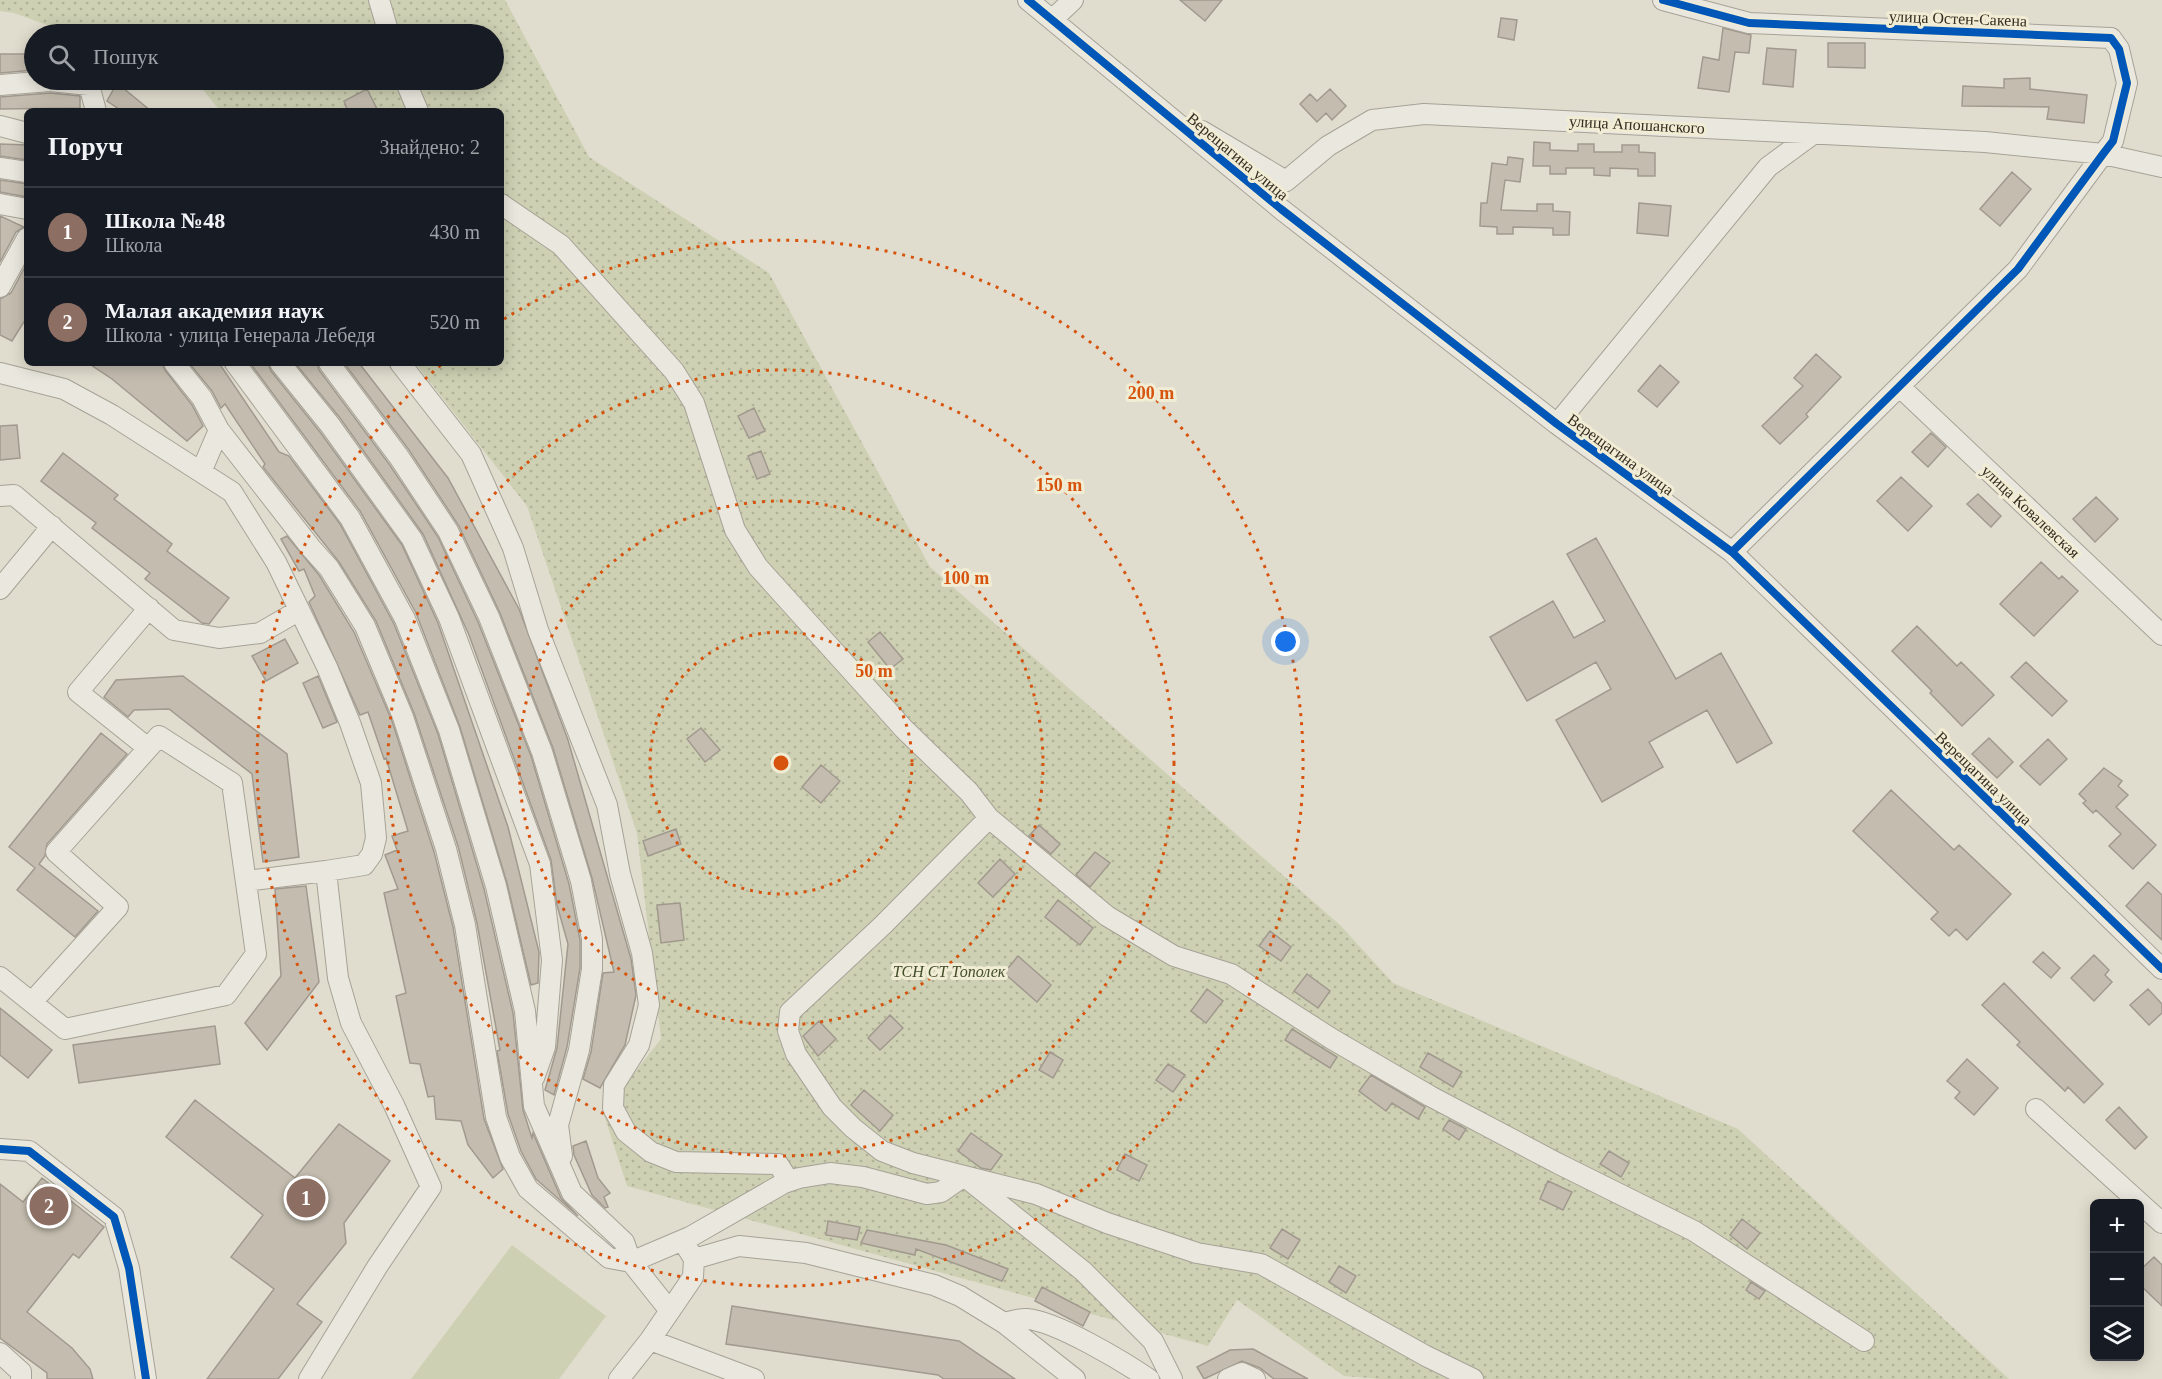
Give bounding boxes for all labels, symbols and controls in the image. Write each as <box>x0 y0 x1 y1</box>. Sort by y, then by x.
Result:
street label: улица Остен-Сакена <box>1889 8 2027 30</box>
search box <box>24 24 504 90</box>
icon: search <box>45 41 78 74</box>
text: Пошук <box>93 44 159 69</box>
street label: Верещагина улица <box>1183 109 1292 204</box>
street label: улица Апошанского <box>1569 112 1705 138</box>
text: Поруч <box>48 132 123 161</box>
text: Знайдено: 2 <box>379 136 480 158</box>
text: Школа №48 <box>105 208 225 233</box>
text: 1 <box>63 221 73 243</box>
text: 430 m <box>429 221 480 243</box>
text: Школа <box>105 234 162 256</box>
text: Малая академия наук <box>105 298 324 323</box>
text: 2 <box>63 311 73 333</box>
text: 520 m <box>429 311 480 333</box>
text: Школа · улица Генерала Лебедя <box>105 324 375 346</box>
text: 200 m <box>1128 383 1174 403</box>
street label: Верещагина улица <box>1564 410 1677 499</box>
street label: улица Ковалевская <box>1978 462 2084 562</box>
text: 150 m <box>1036 475 1082 495</box>
text: 100 m <box>943 568 989 588</box>
your location <box>1271 627 1300 656</box>
text: 50 m <box>855 661 893 681</box>
street label: Верещагина улица <box>1932 728 2035 829</box>
centre of rings <box>771 753 791 773</box>
park label: ТСН СТ Тополек <box>893 963 1006 980</box>
pin: 1 <box>286 1176 326 1220</box>
pin: 2 <box>29 1184 68 1228</box>
map controls <box>2090 1199 2144 1361</box>
button: + <box>2090 1199 2144 1253</box>
button: − <box>2090 1253 2144 1307</box>
button: layers <box>2090 1307 2144 1361</box>

